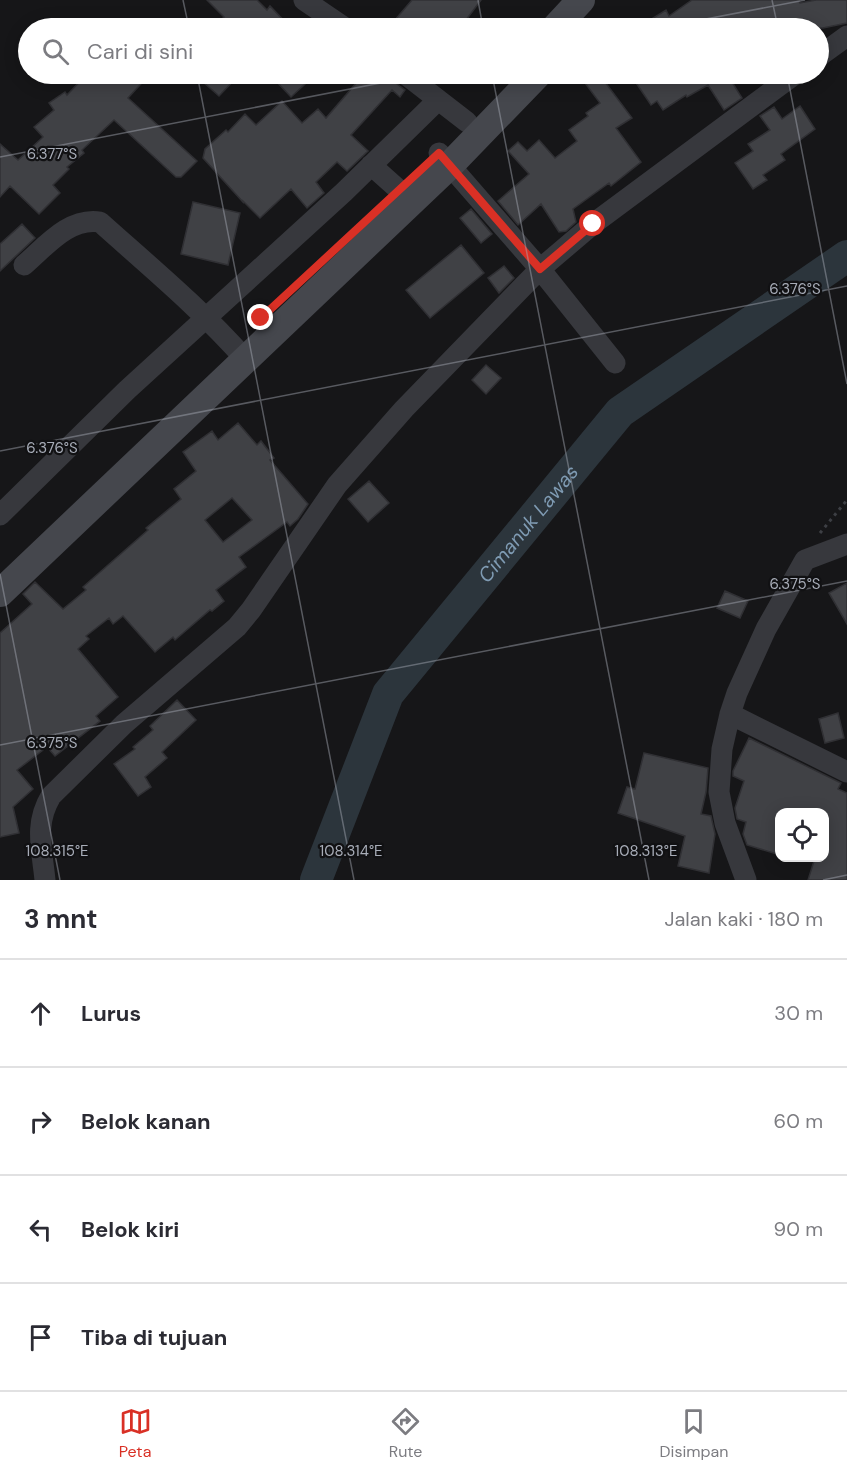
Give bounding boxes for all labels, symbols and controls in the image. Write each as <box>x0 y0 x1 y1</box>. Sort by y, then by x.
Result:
search box <box>18 18 829 84</box>
icon: search <box>39 35 72 68</box>
text: Cari di sini <box>87 37 193 66</box>
text: 6.377°S <box>27 144 77 164</box>
route start <box>579 210 605 236</box>
text: 6.376°S <box>769 279 821 299</box>
route end <box>247 304 273 330</box>
text: 6.376°S <box>26 438 78 458</box>
water label: Cimanuk Lawas <box>472 460 584 588</box>
text: 6.375°S <box>770 574 821 594</box>
text: 6.375°S <box>27 733 78 753</box>
map controls <box>775 808 829 862</box>
button: locate <box>775 808 829 862</box>
text: 108.315°E <box>25 841 89 861</box>
text: 108.314°E <box>319 841 383 861</box>
text: 108.313°E <box>615 841 677 861</box>
text: 3 mnt <box>24 902 98 936</box>
text: Jalan kaki · 180 m <box>664 906 823 932</box>
icon: ahead <box>24 997 57 1030</box>
text: Lurus <box>81 999 141 1028</box>
text: 30 m <box>774 1000 823 1026</box>
icon: right <box>24 1105 57 1138</box>
text: Belok kanan <box>81 1107 211 1136</box>
text: 60 m <box>774 1108 823 1134</box>
icon: left <box>24 1213 57 1246</box>
text: Belok kiri <box>81 1215 179 1244</box>
text: 90 m <box>774 1216 823 1242</box>
icon: arrive <box>24 1321 57 1354</box>
text: Tiba di tujuan <box>81 1323 227 1352</box>
tab: Peta <box>119 1405 152 1462</box>
tab: Rute <box>389 1405 422 1462</box>
tab: Disimpan <box>660 1405 728 1462</box>

